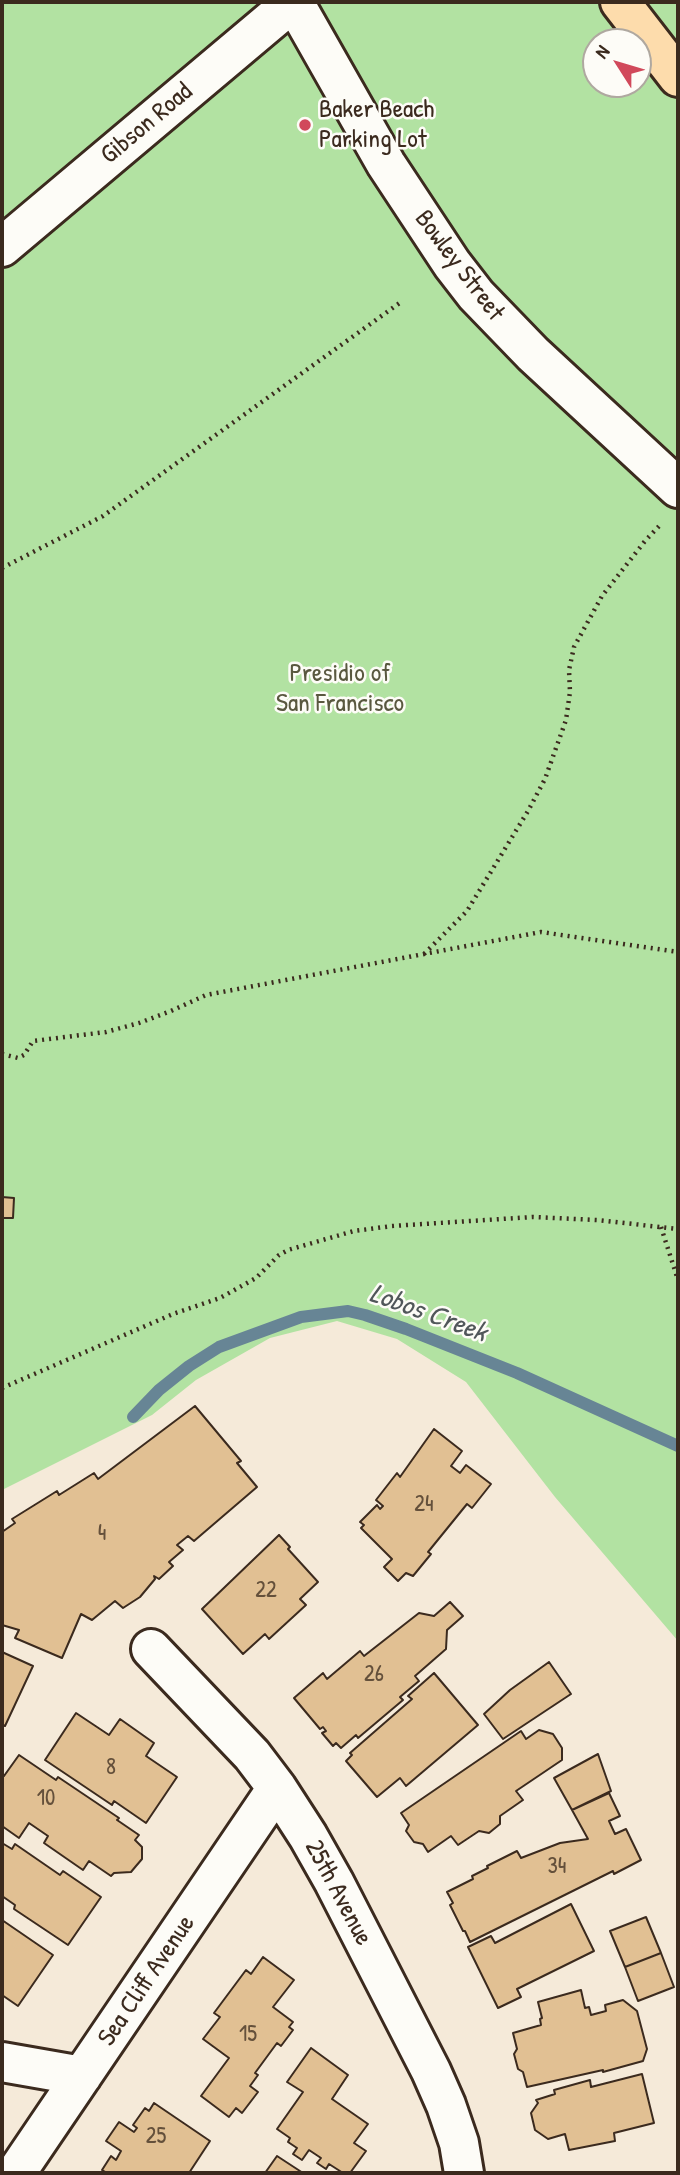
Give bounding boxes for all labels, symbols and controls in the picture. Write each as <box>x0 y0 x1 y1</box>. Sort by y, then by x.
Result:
north arrow <box>582 28 652 98</box>
text: N <box>588 40 615 63</box>
street label: Gibson Road <box>95 77 199 171</box>
place label: Baker Beach Parking Lot <box>319 94 434 156</box>
marker: Baker Beach Parking Lot <box>297 117 313 133</box>
street label: Bowley Street <box>407 205 511 327</box>
park label: Presidio of San Francisco <box>276 658 404 720</box>
water label: Lobos Creek <box>365 1277 491 1351</box>
house number: 24 <box>414 1491 434 1519</box>
house number: 4 <box>98 1520 106 1548</box>
house number: 22 <box>255 1577 277 1605</box>
house number: 26 <box>364 1661 384 1689</box>
house number: 8 <box>106 1754 116 1782</box>
house number: 10 <box>37 1785 55 1813</box>
street label: 25th Avenue <box>297 1835 379 1951</box>
house number: 34 <box>548 1853 566 1881</box>
street label: Sea Cliff Avenue <box>92 1910 202 2052</box>
house number: 15 <box>239 2021 257 2049</box>
house number: 25 <box>146 2123 166 2151</box>

